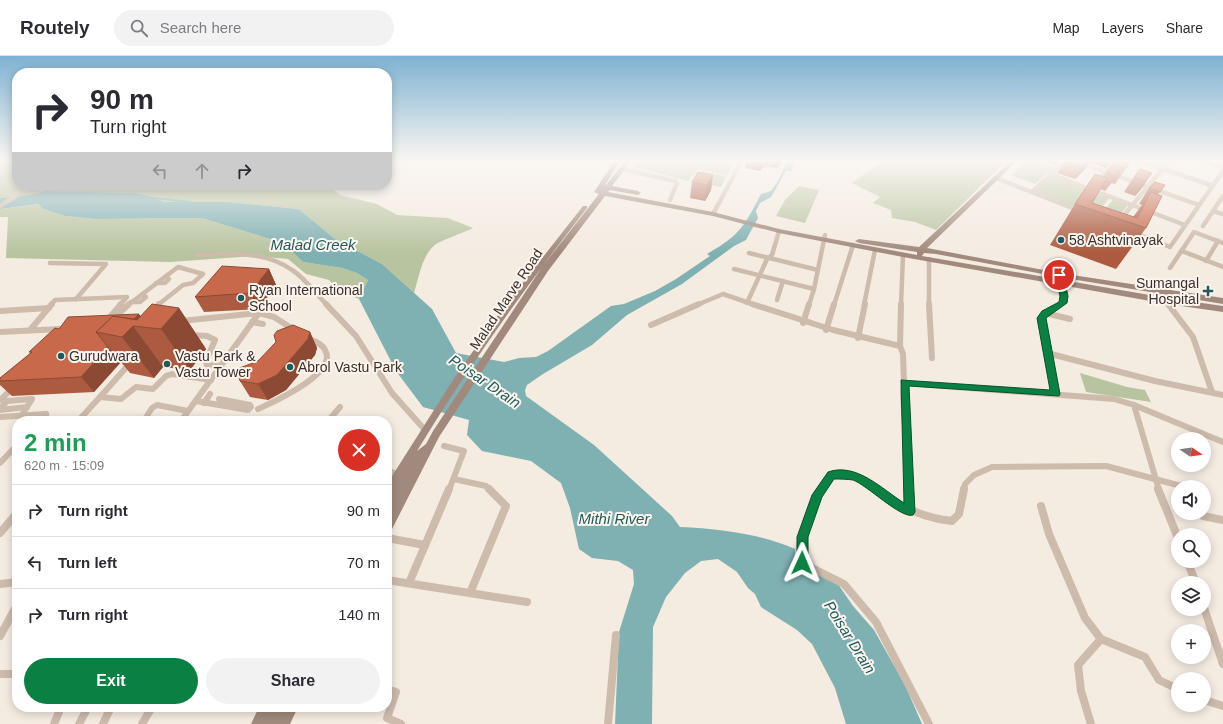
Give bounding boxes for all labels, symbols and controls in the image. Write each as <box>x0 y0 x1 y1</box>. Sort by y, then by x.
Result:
search box <box>114 10 394 46</box>
text: Routely <box>20 17 90 38</box>
icon: search <box>128 17 150 39</box>
text: Search here <box>160 19 241 36</box>
text: Map <box>1052 20 1080 36</box>
text: Layers <box>1102 20 1144 36</box>
text: Share <box>1166 20 1203 36</box>
icon: right <box>24 84 76 136</box>
text: 90 m <box>90 84 154 115</box>
text: Turn right <box>90 117 166 137</box>
icon: left <box>149 160 171 182</box>
icon: ahead <box>191 160 213 182</box>
icon: right <box>233 160 255 182</box>
place label: 58 Ashtvinayak <box>1069 232 1164 248</box>
marker: 58 Ashtvinayak <box>1056 235 1066 245</box>
water label: Malad Creek <box>270 236 357 253</box>
street label: Malad Marve Road <box>466 245 546 353</box>
pin <box>1042 258 1076 292</box>
icon: arrive <box>1048 264 1070 286</box>
place label: Sumangal Hospital <box>1136 275 1199 307</box>
place label: Ryan International School <box>249 282 363 314</box>
marker: Sumangal Hospital <box>1202 285 1214 297</box>
marker: Ryan International School <box>236 293 246 303</box>
place label: Gurudwara <box>69 348 138 364</box>
place label: Vastu Park & Vastu Tower <box>175 348 256 380</box>
marker: Gurudwara <box>56 351 66 361</box>
water label: Poisar Drain <box>446 351 524 411</box>
marker: Vastu Park & Vastu Tower <box>162 359 172 369</box>
place label: Abrol Vastu Park <box>298 359 403 375</box>
marker: Abrol Vastu Park <box>285 362 295 372</box>
text: 2 min <box>24 429 87 456</box>
button: close <box>338 429 380 471</box>
north arrow <box>1171 432 1211 472</box>
map controls <box>1171 432 1211 712</box>
text: 620 m · 15:09 <box>24 458 104 473</box>
button: sound <box>1171 480 1211 520</box>
icon: right <box>24 500 46 522</box>
text: Turn right <box>58 502 128 519</box>
text: 90 m <box>347 502 380 519</box>
water label: Mithi River <box>579 510 650 527</box>
button: search <box>1171 528 1211 568</box>
position arrow <box>781 542 823 584</box>
icon: left <box>24 552 46 574</box>
text: Turn left <box>58 554 117 571</box>
text: 70 m <box>347 554 380 571</box>
button: layers <box>1171 576 1211 616</box>
water label: Poisar Drain <box>821 598 879 676</box>
icon: right <box>24 604 46 626</box>
text: Turn right <box>58 606 128 623</box>
text: 140 m <box>338 606 380 623</box>
button: + <box>1171 624 1211 664</box>
button: Exit <box>24 658 198 704</box>
button: Share <box>206 658 380 704</box>
button: − <box>1171 672 1211 712</box>

